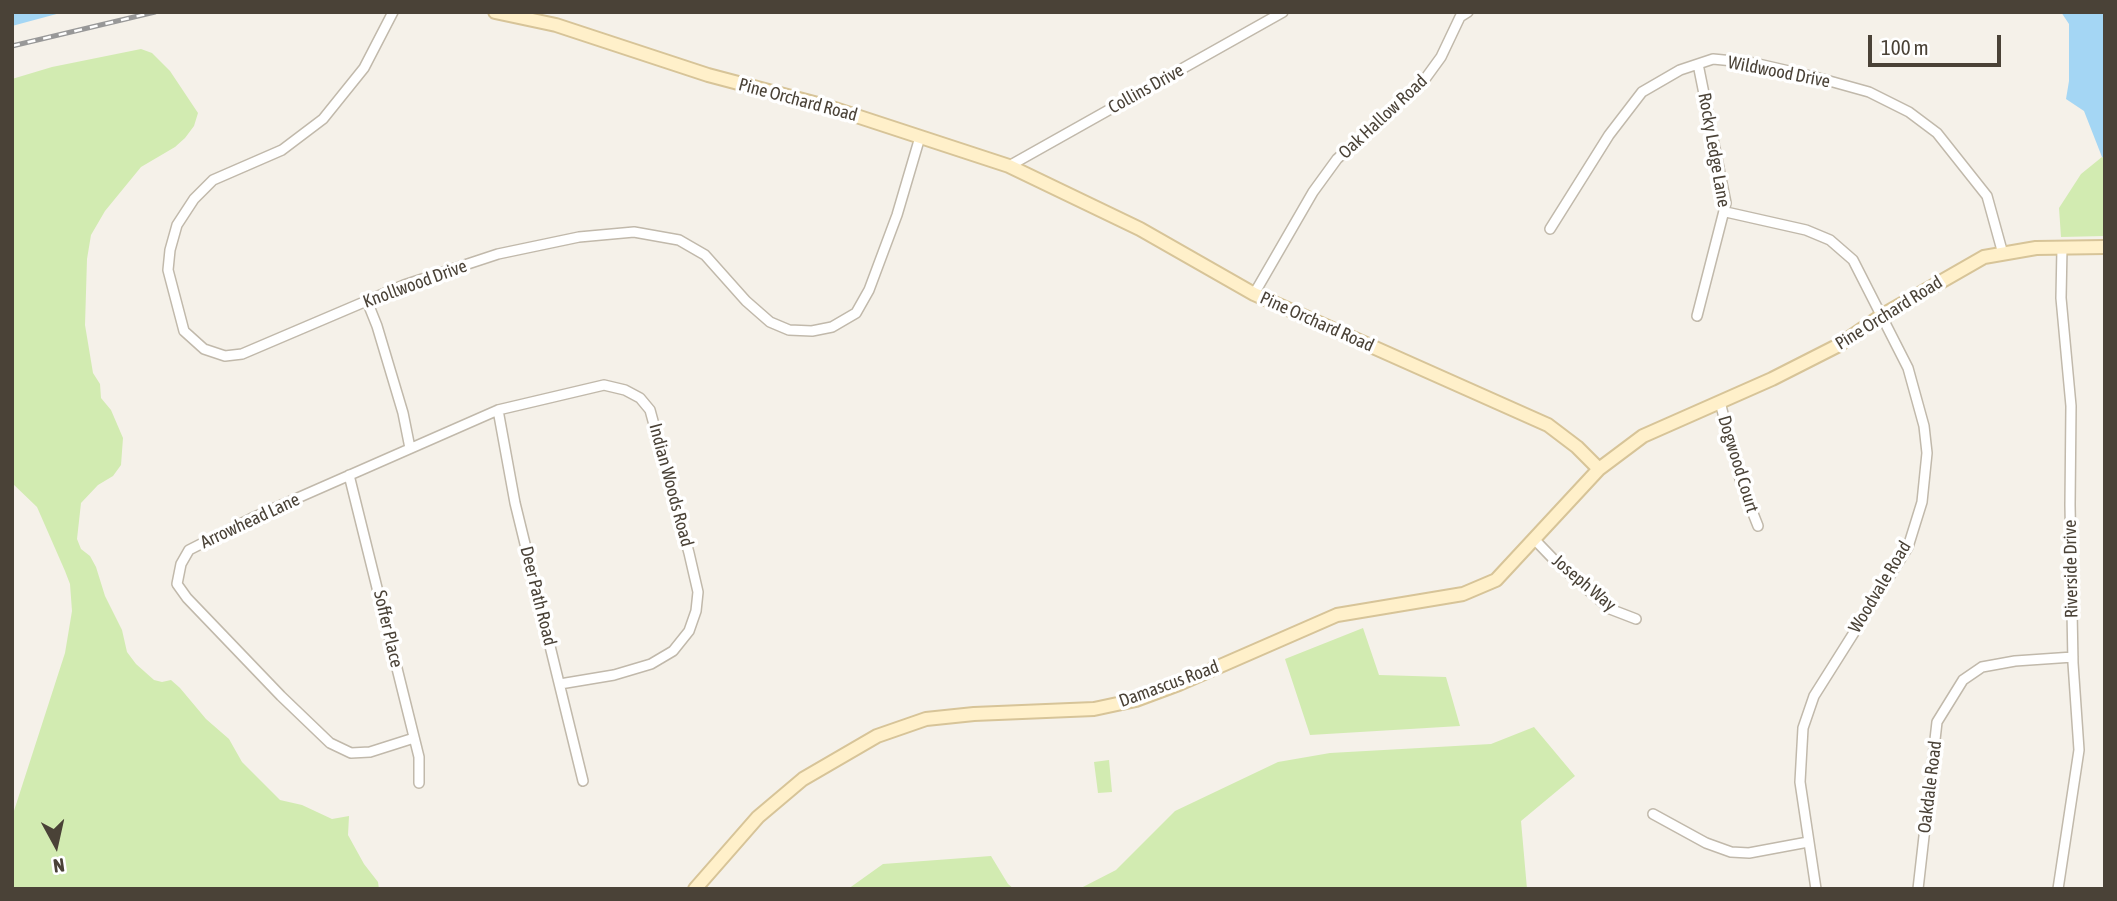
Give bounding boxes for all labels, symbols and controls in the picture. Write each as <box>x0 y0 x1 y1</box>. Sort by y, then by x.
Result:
scale bar <box>1872 21 2005 65</box>
text: 100 m <box>1881 35 1929 59</box>
street label: Wildwood Drive <box>1726 52 1832 92</box>
street label: Collins Drive <box>1105 60 1187 118</box>
street label: Oak Hallow Road <box>1334 70 1432 164</box>
street label: Pine Orchard Road <box>736 74 860 126</box>
street label: Rocky Ledge Lane <box>1693 91 1735 209</box>
street label: Knollwood Drive <box>360 255 470 313</box>
street label: Pine Orchard Road <box>1831 271 1947 355</box>
street label: Pine Orchard Road <box>1257 287 1377 357</box>
street label: Dogwood Court <box>1713 413 1763 515</box>
street label: Indian Woods Road <box>644 421 698 549</box>
street label: Arrowhead Lane <box>197 489 303 553</box>
street label: Riverside Drive <box>2059 520 2083 618</box>
street label: Woodvale Road <box>1844 537 1916 637</box>
street label: Deer Path Road <box>515 544 561 648</box>
street label: Joseph Way <box>1548 550 1620 616</box>
street label: Soffer Place <box>369 588 407 670</box>
street label: Damascus Road <box>1116 656 1222 712</box>
street label: Oakdale Road <box>1914 740 1946 834</box>
north arrow <box>21 810 91 880</box>
text: N <box>52 854 66 877</box>

